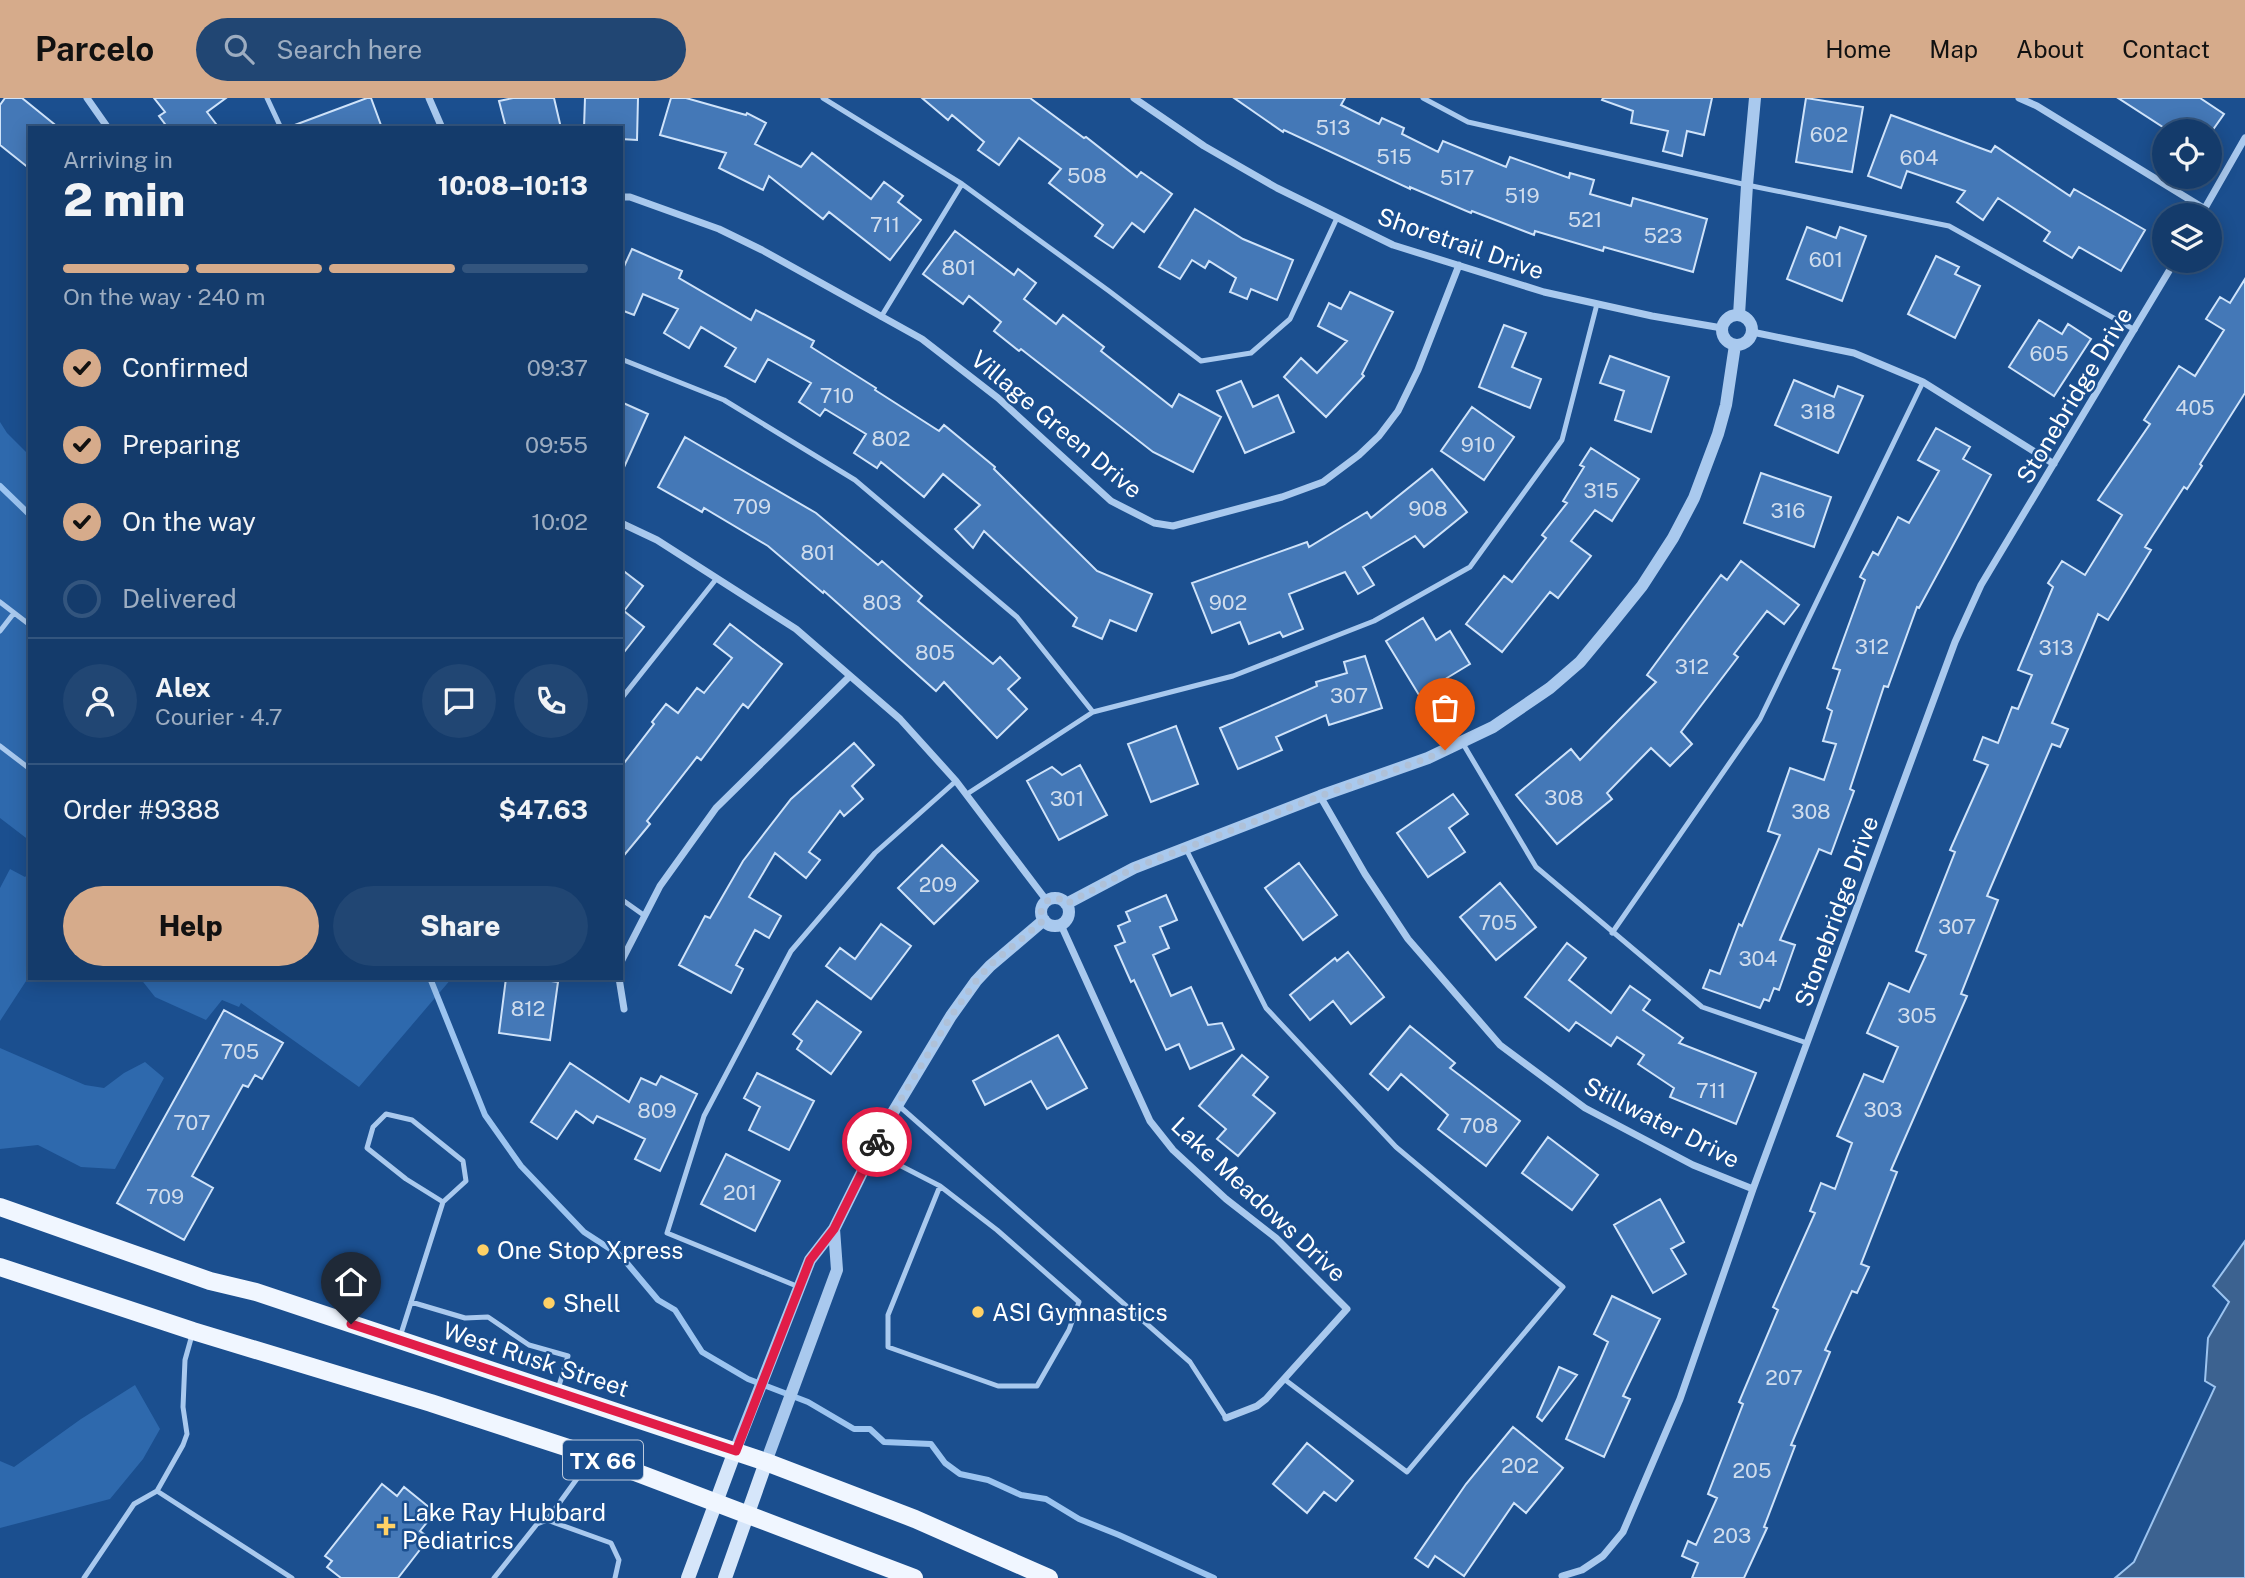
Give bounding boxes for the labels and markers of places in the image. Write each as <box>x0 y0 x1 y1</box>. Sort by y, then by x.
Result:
pin <box>1415 678 1475 750</box>
place label: One Stop Xpress <box>497 1236 683 1264</box>
marker: One Stop Xpress <box>475 1242 491 1258</box>
pin <box>321 1252 381 1324</box>
place label: Shell <box>563 1289 621 1317</box>
marker: Shell <box>541 1295 557 1311</box>
place label: ASI Gymnastics <box>992 1298 1168 1326</box>
marker: ASI Gymnastics <box>970 1304 986 1320</box>
place label: Lake Ray Hubbard Pediatrics <box>402 1498 606 1554</box>
marker: Lake Ray Hubbard Pediatrics <box>376 1516 396 1536</box>

